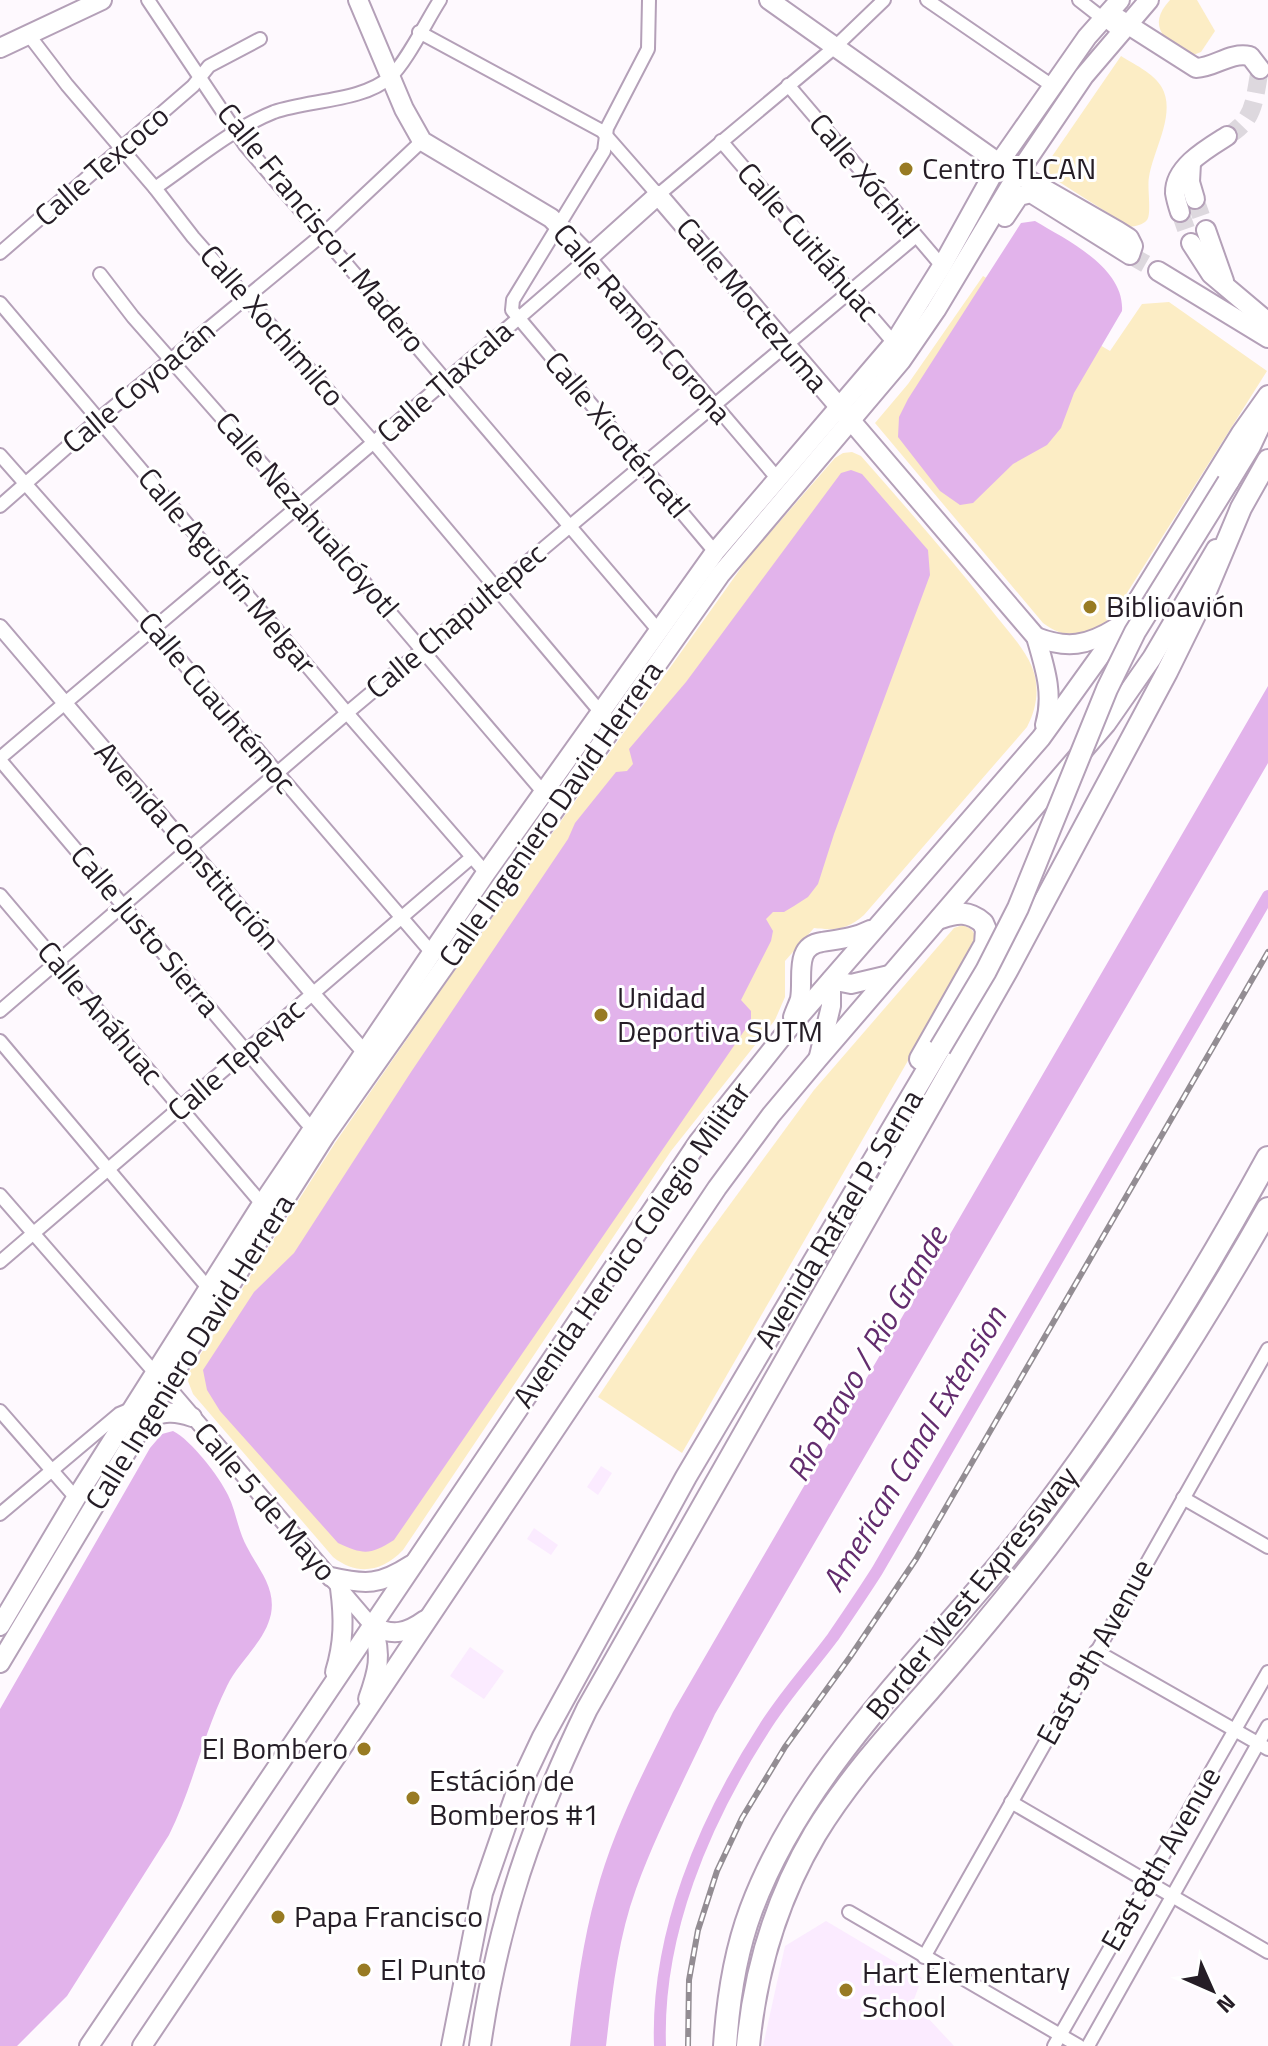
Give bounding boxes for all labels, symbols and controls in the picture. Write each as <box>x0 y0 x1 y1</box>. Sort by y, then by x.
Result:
street label: Calle Francisco I. Madero <box>206 92 437 362</box>
street label: Calle Texcoco <box>24 94 179 237</box>
street label: Calle Xóchitl <box>798 102 931 248</box>
place label: Centro TLCAN <box>922 145 1096 191</box>
street label: Calle Cuitláhuac <box>726 152 891 331</box>
marker: Centro TLCAN <box>897 160 915 178</box>
street label: Calle Moctezuma <box>666 207 840 402</box>
street label: Calle Ramón Corona <box>542 213 743 434</box>
street label: Calle Xochimilco <box>189 234 356 417</box>
street label: Calle Coyoacán <box>52 308 225 464</box>
street label: Calle Tlaxcala <box>366 309 523 454</box>
street label: Calle Xicoténcatl <box>534 341 702 528</box>
street label: Calle Nezahualcóyotl <box>205 401 411 628</box>
street label: Calle Agustín Melgar <box>127 457 328 684</box>
street label: Calle Chapultepec <box>355 531 555 709</box>
place label: Biblioavión <box>1106 583 1244 629</box>
marker: Biblioavión <box>1081 598 1099 616</box>
street label: Calle Cuauhtémoc <box>128 601 308 804</box>
street label: Calle Ingeniero David Herrera <box>427 651 674 976</box>
street label: Avenida Constitución <box>84 731 292 960</box>
street label: Calle Justo Sierra <box>60 834 232 1026</box>
street label: Calle Anáhuac <box>27 930 175 1095</box>
place label: Unidad Deportiva SUTM <box>617 974 823 1054</box>
street label: Calle Tepeyac <box>157 987 314 1132</box>
marker: Unidad Deportiva SUTM <box>592 1006 610 1024</box>
street label: Avenida Heroico Colegio Militar <box>501 1072 762 1417</box>
street label: Avenida Rafael P. Serna <box>742 1080 934 1357</box>
street label: Calle Ingeniero David Herrera <box>73 1184 305 1519</box>
water label: Río Bravo / Rio Grande <box>774 1215 960 1490</box>
water label: American Canal Extension <box>809 1296 1018 1601</box>
street label: Calle 5 de Mayo <box>183 1411 348 1591</box>
street label: Border West Expressway <box>854 1455 1088 1729</box>
street label: East 9th Avenue <box>1024 1550 1164 1753</box>
place label: El Bombero <box>202 1725 348 1771</box>
marker: El Bombero <box>355 1740 373 1758</box>
place label: Estáción de Bomberos #1 <box>429 1757 599 1837</box>
street label: East 8th Avenue <box>1089 1758 1232 1959</box>
marker: Estáción de Bomberos #1 <box>404 1789 422 1807</box>
place label: Papa Francisco <box>294 1893 483 1939</box>
marker: Papa Francisco <box>269 1908 287 1926</box>
place label: El Punto <box>380 1946 486 1992</box>
place label: Hart Elementary School <box>862 1949 1070 2029</box>
north arrow <box>1172 1950 1252 2030</box>
marker: El Punto <box>355 1961 373 1979</box>
marker: Hart Elementary School <box>837 1981 855 1999</box>
text: N <box>1209 1987 1244 2022</box>

